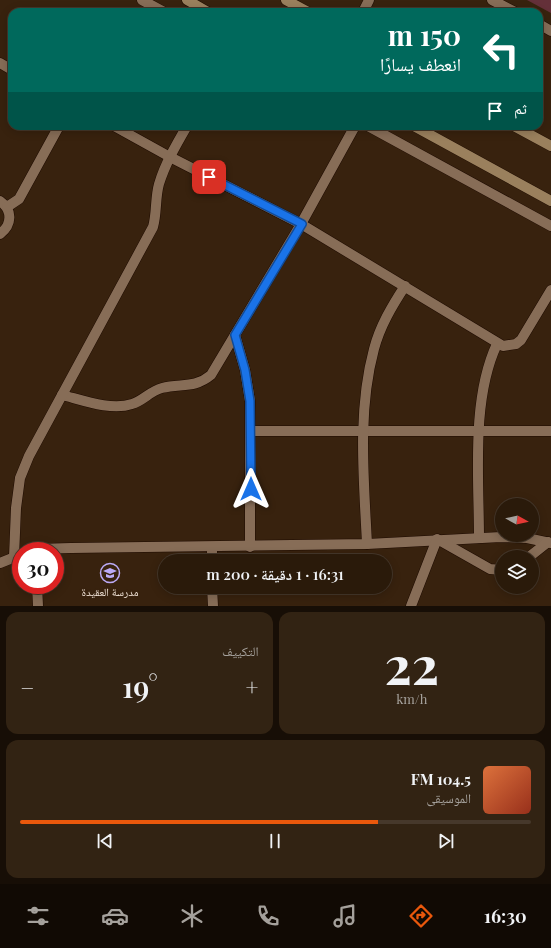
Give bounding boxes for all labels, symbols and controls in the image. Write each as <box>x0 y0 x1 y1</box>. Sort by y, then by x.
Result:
text: 150 m <box>388 16 461 53</box>
icon: left <box>475 24 527 76</box>
text: انعطف يسارًا <box>380 52 461 76</box>
text: ثم <box>514 98 527 118</box>
icon: arrive <box>484 100 506 122</box>
pin <box>192 160 226 194</box>
icon: arrive <box>198 166 220 188</box>
position arrow <box>230 468 272 510</box>
north arrow <box>495 498 539 542</box>
map controls <box>495 498 539 594</box>
speed limit sign: 30 <box>12 542 64 594</box>
button: layers <box>495 550 539 594</box>
school or university icon: مدرسة العقيدة <box>99 562 121 584</box>
text: 16:31 · 1 دقيقة · 200 m <box>206 564 344 584</box>
place label: مدرسة العقيدة <box>82 584 138 599</box>
text: 22 <box>385 629 439 698</box>
text: التكييف <box>222 642 259 659</box>
text: 19° <box>122 666 158 706</box>
text: − <box>20 672 34 702</box>
text: + <box>246 672 258 702</box>
text: km/h <box>396 690 427 707</box>
text: 104.5 FM <box>411 769 471 789</box>
text: الموسيقى <box>427 789 471 806</box>
icon: previous <box>94 830 116 852</box>
icon: pause <box>264 830 286 852</box>
icon: next <box>435 830 457 852</box>
icon: filters <box>24 902 52 930</box>
icon: car <box>101 902 129 930</box>
icon: climate <box>178 902 206 930</box>
icon: phone <box>254 902 282 930</box>
icon: music <box>331 902 359 930</box>
icon: directions <box>407 902 435 930</box>
text: 16:30 <box>484 904 527 928</box>

